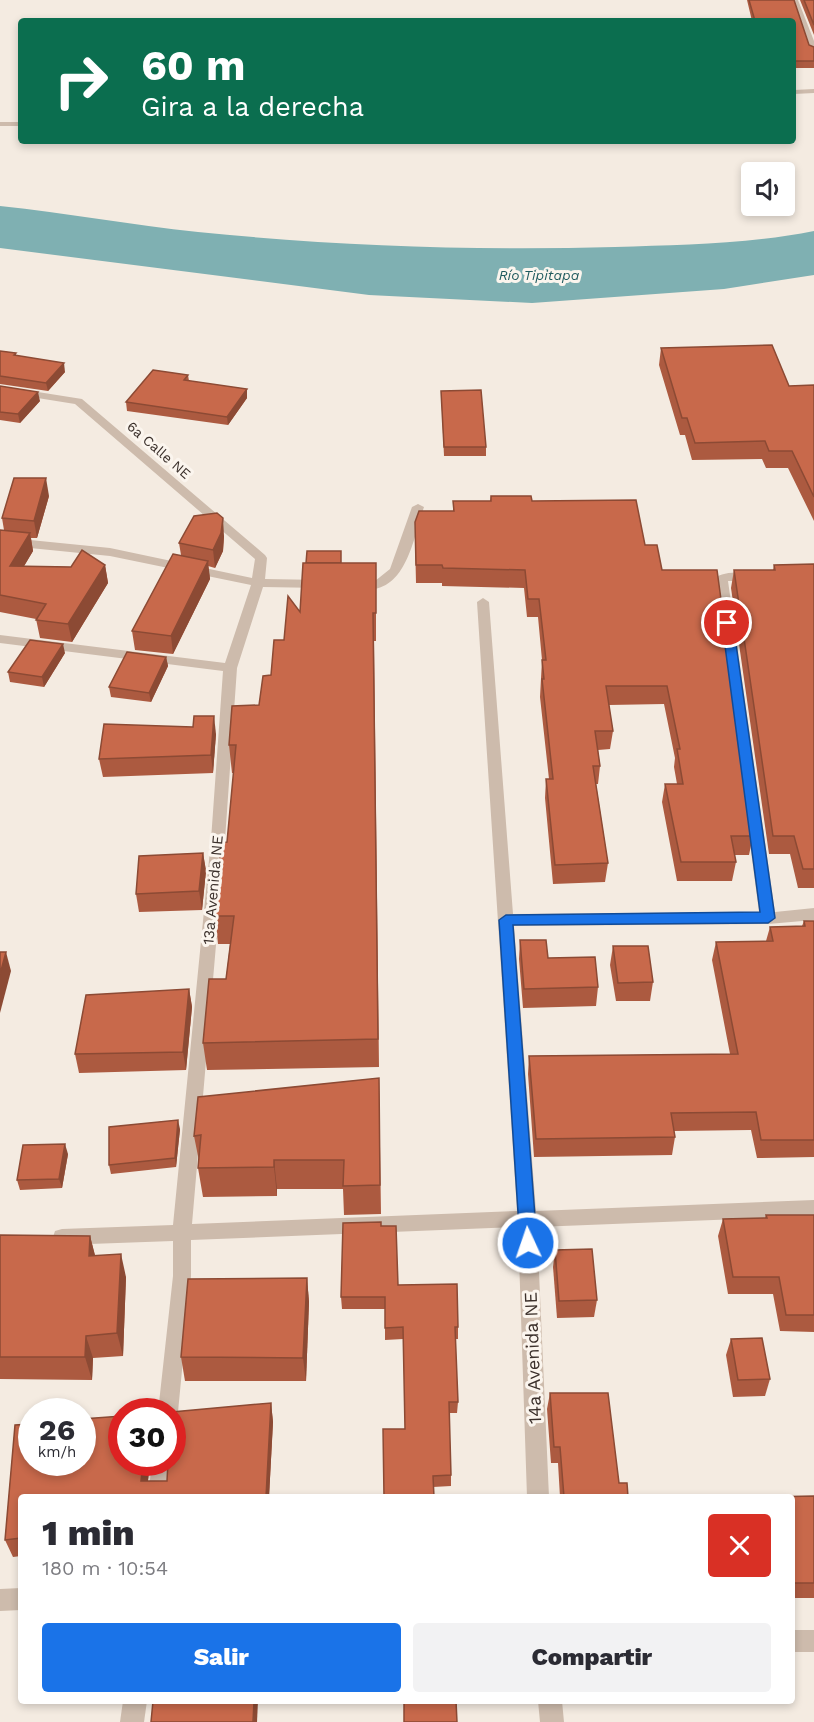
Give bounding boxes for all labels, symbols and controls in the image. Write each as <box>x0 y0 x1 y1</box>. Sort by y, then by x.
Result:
text: 60 m <box>141 41 245 90</box>
icon: right <box>42 42 120 120</box>
text: Gira a la derecha <box>141 91 364 123</box>
map controls <box>741 162 795 216</box>
button: sound <box>741 162 795 216</box>
water label: Río Tipitapa <box>499 267 580 283</box>
street label: 6a Calle NE <box>124 418 194 482</box>
pin <box>701 597 752 648</box>
icon: arrive <box>710 606 743 639</box>
street label: 13a Avenida NE <box>199 835 227 945</box>
position arrow <box>496 1211 560 1275</box>
street label: 14a Avenida NE <box>520 1292 545 1424</box>
speed limit sign: 30 <box>108 1398 186 1476</box>
text: 26 <box>39 1412 75 1447</box>
text: km/h <box>38 1443 76 1461</box>
text: 1 min <box>42 1512 135 1554</box>
button: close <box>708 1514 771 1577</box>
text: 180 m · 10:54 <box>42 1556 168 1580</box>
button: Salir <box>42 1623 401 1692</box>
button: Compartir <box>413 1623 771 1692</box>

